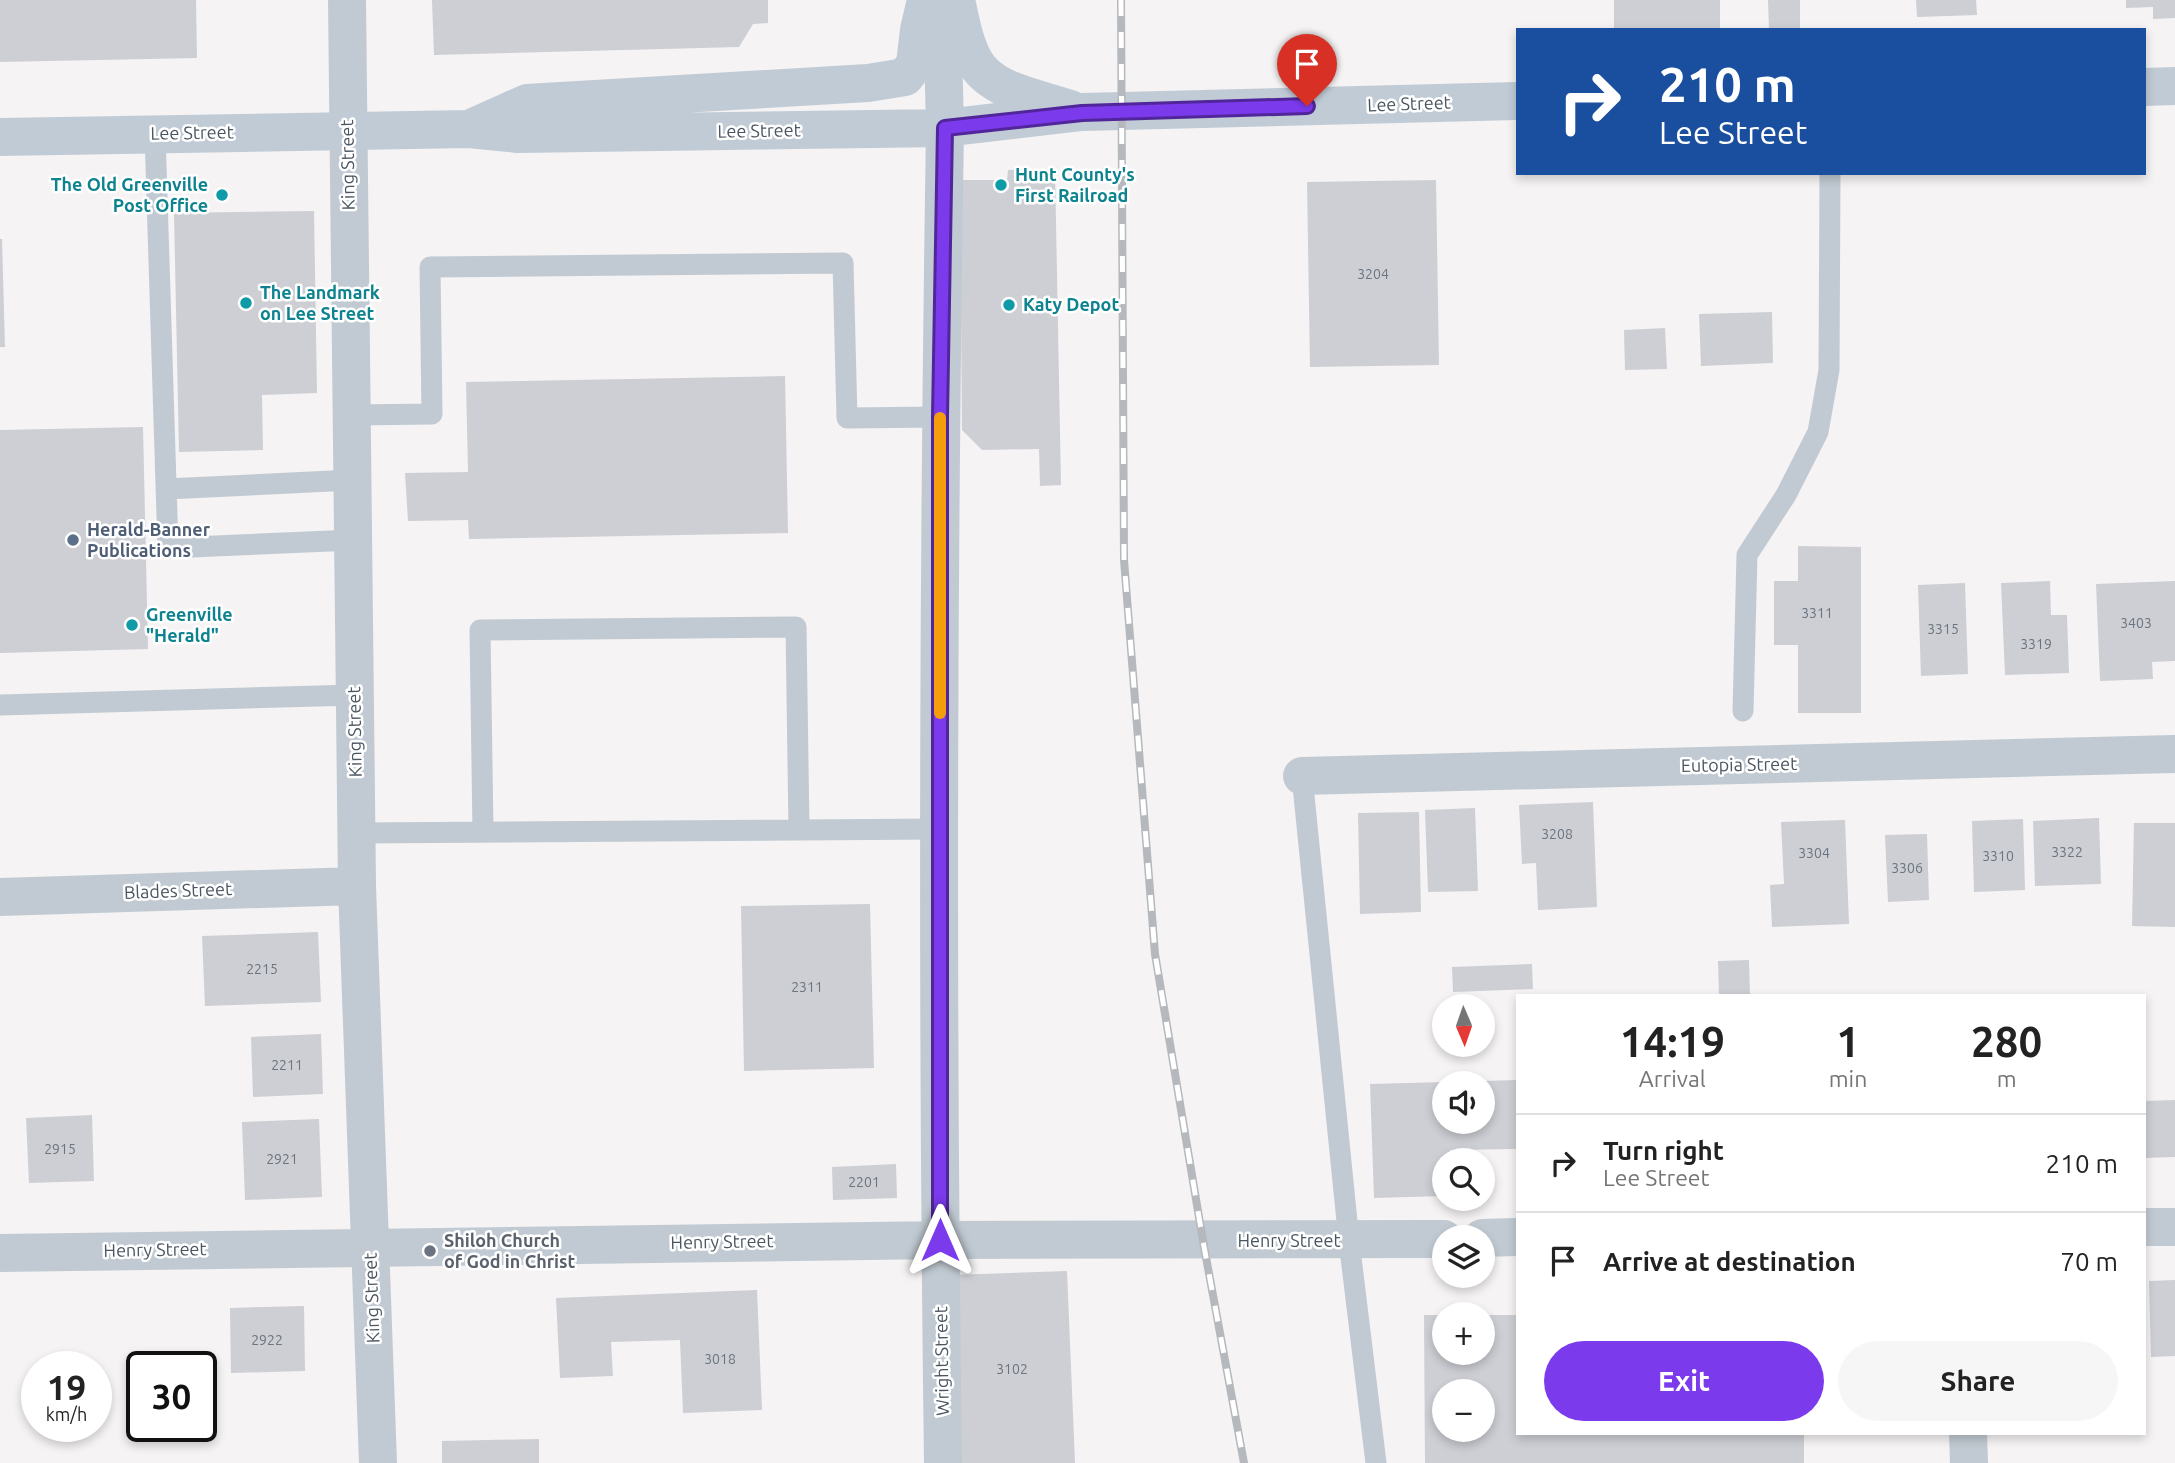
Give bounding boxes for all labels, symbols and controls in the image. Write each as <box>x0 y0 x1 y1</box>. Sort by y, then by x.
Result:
pin <box>1277 34 1337 106</box>
icon: arrive <box>1288 45 1326 83</box>
icon: right <box>1544 56 1635 147</box>
text: 210 m <box>1659 56 1796 111</box>
street label: Lee Street <box>1367 92 1451 114</box>
text: Lee Street <box>1659 114 1807 150</box>
street label: King Street <box>336 119 358 211</box>
street label: Lee Street <box>717 119 801 141</box>
street label: Lee Street <box>150 121 234 143</box>
place label: Hunt County's First Railroad <box>1015 164 1135 205</box>
place label: The Old Greenville Post Office <box>51 174 208 215</box>
marker: Hunt County's First Railroad <box>993 177 1009 193</box>
marker: The Old Greenville Post Office <box>214 187 230 203</box>
house number: 3204 <box>1357 266 1389 282</box>
place label: The Landmark on Lee Street <box>260 282 380 323</box>
place label: Katy Depot <box>1023 294 1119 314</box>
marker: The Landmark on Lee Street <box>238 295 254 311</box>
marker: Katy Depot <box>1001 297 1017 313</box>
place label: Herald-Banner Publications <box>87 519 211 560</box>
marker: Herald-Banner Publications <box>65 532 81 548</box>
place label: Greenville "Herald" <box>146 604 233 645</box>
house number: 3311 <box>1801 605 1833 621</box>
house number: 3403 <box>2120 615 2152 631</box>
marker: Greenville "Herald" <box>124 617 140 633</box>
house number: 3315 <box>1927 621 1959 637</box>
house number: 3319 <box>2020 636 2052 652</box>
street label: King Street <box>343 686 365 778</box>
street label: Eutopia Street <box>1681 753 1797 775</box>
house number: 3208 <box>1541 826 1573 842</box>
house number: 3322 <box>2051 844 2083 860</box>
house number: 3304 <box>1798 845 1830 861</box>
house number: 3310 <box>1982 848 2014 864</box>
house number: 3306 <box>1891 860 1923 876</box>
street label: Blades Street <box>124 878 232 902</box>
house number: 2215 <box>246 961 278 977</box>
house number: 2311 <box>791 979 823 995</box>
north arrow <box>1432 994 1494 1057</box>
map controls <box>1432 994 1495 1442</box>
text: 14:19 <box>1620 1018 1725 1065</box>
text: 1 <box>1836 1018 1860 1065</box>
text: 280 <box>1971 1018 2042 1065</box>
house number: 2211 <box>271 1057 303 1073</box>
text: Arrival <box>1639 1066 1706 1091</box>
text: min <box>1829 1066 1867 1091</box>
text: m <box>1997 1066 2017 1091</box>
button: sound <box>1432 1071 1495 1134</box>
text: Turn right <box>1603 1136 1724 1165</box>
house number: 2915 <box>44 1141 76 1157</box>
icon: right <box>1544 1144 1582 1182</box>
button: search <box>1432 1148 1495 1211</box>
text: 210 m <box>2046 1149 2118 1178</box>
house number: 2921 <box>266 1151 298 1167</box>
text: Lee Street <box>1603 1165 1710 1190</box>
house number: 2201 <box>848 1174 880 1190</box>
position arrow <box>903 1203 977 1277</box>
button: layers <box>1432 1225 1495 1288</box>
place label: Shiloh Church of God in Christ <box>444 1230 576 1271</box>
street label: Henry Street <box>670 1230 774 1252</box>
street label: Henry Street <box>1237 1230 1341 1250</box>
street label: Henry Street <box>103 1238 207 1260</box>
icon: arrive <box>1544 1242 1582 1280</box>
marker: Shiloh Church of God in Christ <box>422 1243 438 1259</box>
text: Arrive at destination <box>1603 1247 1856 1276</box>
text: 70 m <box>2060 1247 2118 1276</box>
street label: King Street <box>359 1252 383 1344</box>
button: + <box>1432 1302 1495 1365</box>
street label: Wright Street <box>930 1306 952 1416</box>
house number: 2922 <box>251 1332 283 1348</box>
button: Exit <box>1544 1341 1824 1421</box>
button: Share <box>1838 1341 2118 1421</box>
speed limit sign: 30 <box>126 1351 217 1442</box>
house number: 3018 <box>704 1351 736 1367</box>
house number: 3102 <box>996 1361 1028 1377</box>
text: 19 <box>47 1367 86 1407</box>
button: − <box>1432 1379 1495 1442</box>
text: km/h <box>46 1404 87 1424</box>

